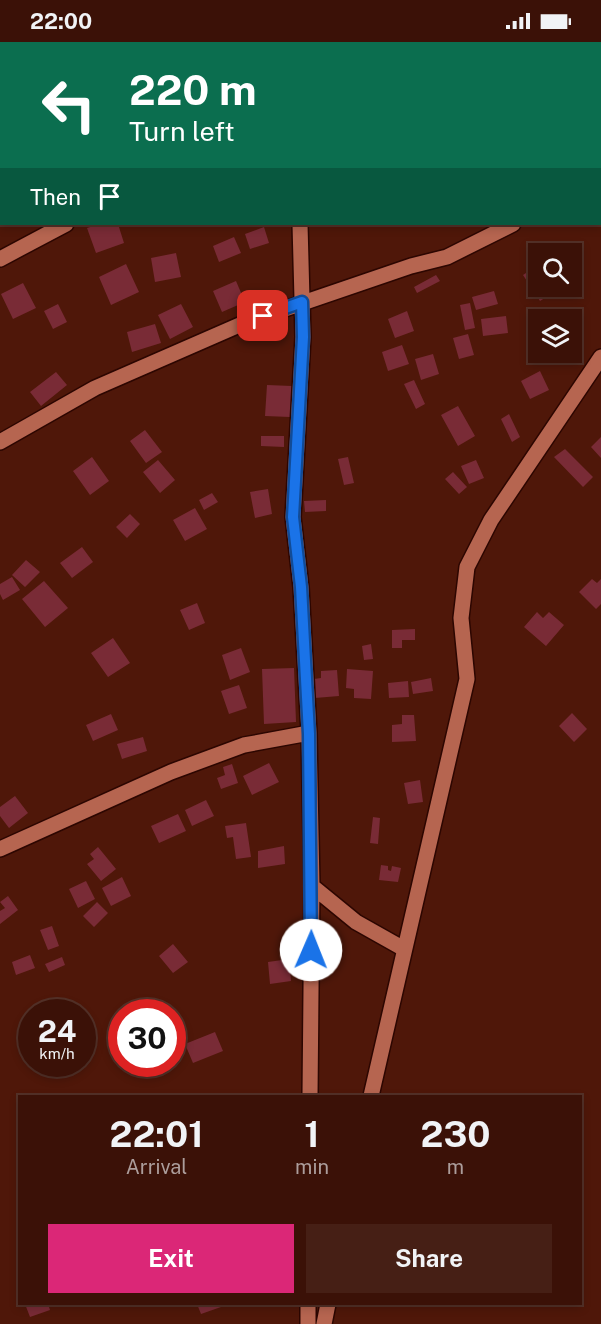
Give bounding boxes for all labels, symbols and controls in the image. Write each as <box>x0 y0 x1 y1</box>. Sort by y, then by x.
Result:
text: 22:00 <box>30 8 92 34</box>
text: 220 m <box>129 65 257 114</box>
icon: left <box>30 66 108 144</box>
text: Turn left <box>129 115 235 147</box>
icon: arrive <box>93 180 126 213</box>
text: Then <box>30 184 81 210</box>
map controls <box>528 243 582 363</box>
button: search <box>528 243 582 297</box>
pin <box>237 290 288 341</box>
icon: arrive <box>246 299 279 332</box>
button: layers <box>528 309 582 363</box>
position arrow <box>279 918 343 982</box>
speed limit sign: 30 <box>108 999 186 1077</box>
text: 24 <box>38 1013 76 1049</box>
text: km/h <box>39 1045 75 1062</box>
text: 22:01 <box>110 1113 204 1155</box>
text: 1 <box>304 1113 320 1155</box>
text: 230 <box>421 1113 490 1155</box>
text: Arrival <box>126 1155 187 1179</box>
text: min <box>295 1155 329 1179</box>
text: m <box>447 1155 464 1179</box>
button: Exit <box>48 1224 294 1293</box>
button: Share <box>306 1224 552 1293</box>

